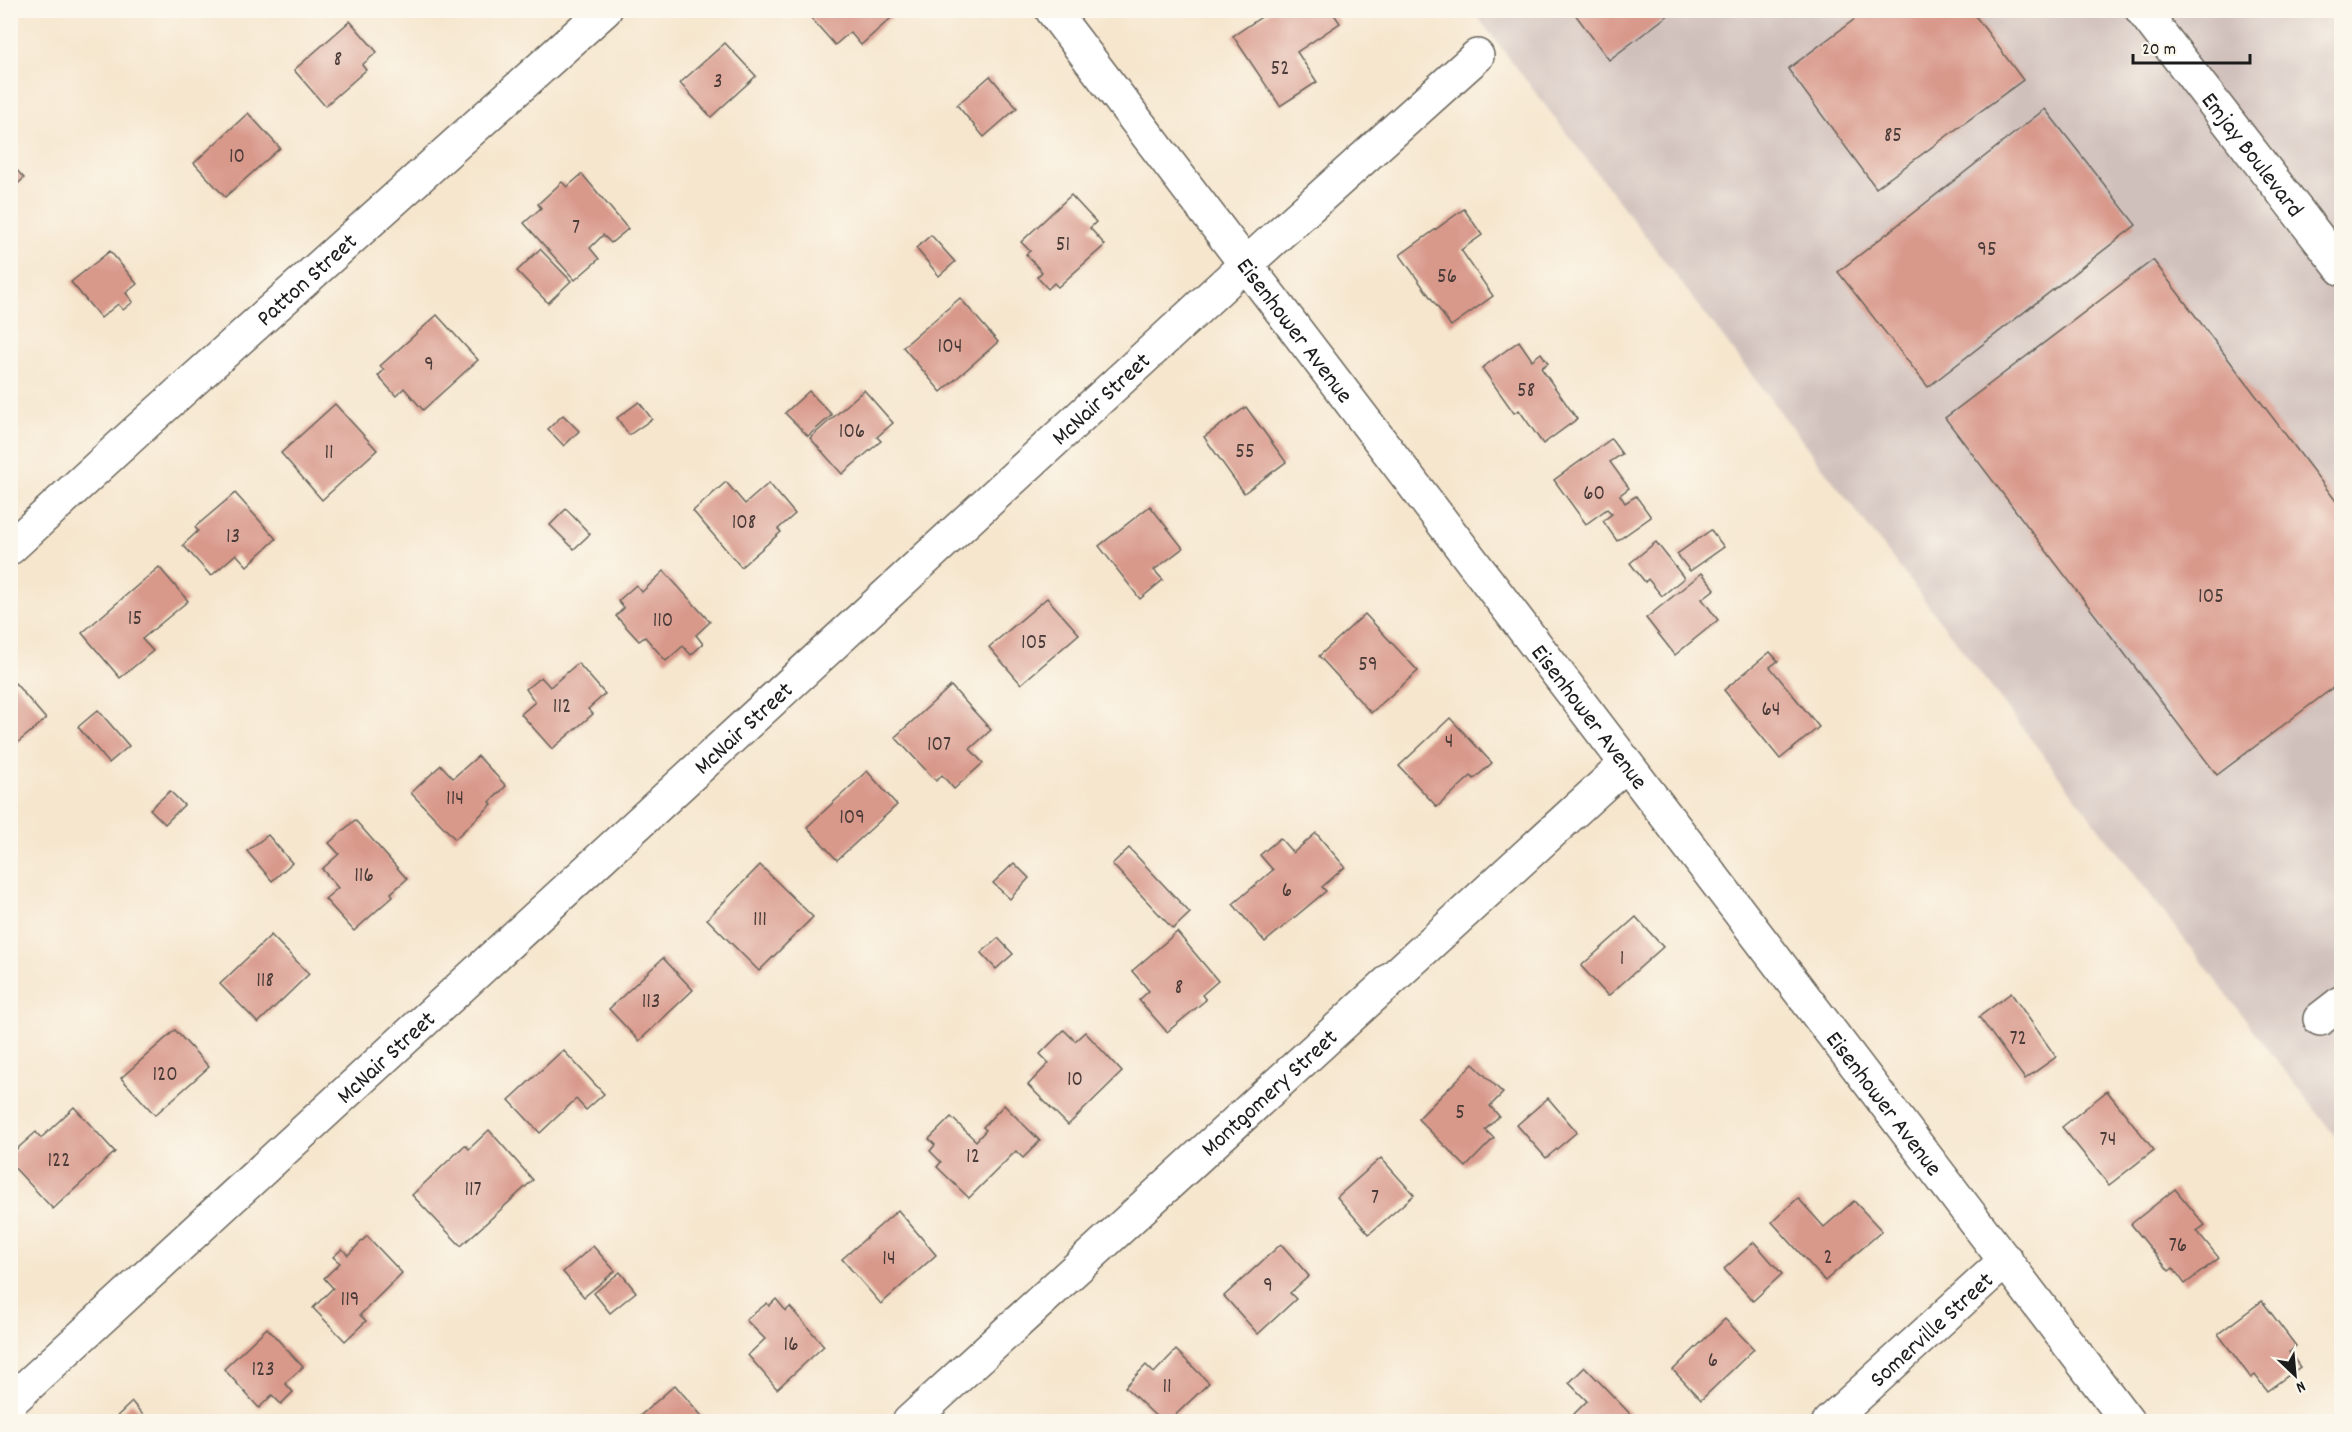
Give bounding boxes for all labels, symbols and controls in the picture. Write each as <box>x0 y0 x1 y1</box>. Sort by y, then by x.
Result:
scale bar <box>2133 27 2250 65</box>
text: 20 m <box>2142 38 2176 63</box>
house number: 8 <box>334 46 342 76</box>
house number: 52 <box>1271 55 1289 85</box>
house number: 3 <box>713 68 723 98</box>
street label: Emjay Boulevard <box>2191 86 2310 226</box>
house number: 85 <box>1884 122 1902 152</box>
house number: 10 <box>229 143 245 173</box>
house number: 7 <box>572 214 580 244</box>
street label: Patton Street <box>250 226 366 336</box>
house number: 51 <box>1056 231 1070 261</box>
house number: 95 <box>1977 236 1997 266</box>
street label: Eisenhower Avenue <box>1227 252 1360 411</box>
house number: 56 <box>1437 263 1457 293</box>
house number: 104 <box>938 333 962 363</box>
street label: McNair Street <box>1045 346 1160 455</box>
house number: 9 <box>424 351 434 381</box>
house number: 58 <box>1517 377 1535 407</box>
house number: 106 <box>839 418 865 448</box>
house number: 55 <box>1235 438 1255 468</box>
house number: 11 <box>324 439 334 469</box>
house number: 60 <box>1583 480 1605 510</box>
house number: 108 <box>732 509 756 539</box>
house number: 13 <box>226 523 240 553</box>
house number: 105 <box>2198 583 2224 613</box>
house number: 15 <box>128 605 142 635</box>
house number: 110 <box>653 607 673 637</box>
house number: 105 <box>1021 629 1047 659</box>
street label: Eisenhower Avenue <box>1521 638 1654 798</box>
house number: 59 <box>1358 651 1378 681</box>
street label: McNair Street <box>688 675 802 784</box>
house number: 112 <box>553 693 571 723</box>
house number: 64 <box>1761 696 1781 726</box>
house number: 4 <box>1445 728 1453 758</box>
house number: 107 <box>927 731 951 761</box>
house number: 114 <box>446 785 464 815</box>
house number: 109 <box>839 804 865 834</box>
house number: 116 <box>354 862 374 892</box>
house number: 6 <box>1282 877 1292 907</box>
house number: 111 <box>753 906 767 936</box>
house number: 1 <box>1620 945 1624 975</box>
house number: 118 <box>256 967 274 997</box>
house number: 8 <box>1175 974 1183 1004</box>
house number: 113 <box>642 988 660 1018</box>
street label: McNair Street <box>330 1004 444 1113</box>
street label: Montgomery Street <box>1194 1022 1347 1166</box>
street label: Eisenhower Avenue <box>1816 1025 1949 1185</box>
house number: 72 <box>2009 1025 2027 1055</box>
house number: 120 <box>152 1061 178 1091</box>
house number: 10 <box>1067 1066 1083 1096</box>
house number: 5 <box>1455 1099 1465 1129</box>
house number: 74 <box>2100 1126 2116 1156</box>
house number: 12 <box>966 1143 980 1173</box>
house number: 122 <box>48 1147 70 1177</box>
house number: 117 <box>464 1176 482 1206</box>
house number: 7 <box>1371 1184 1379 1214</box>
house number: 76 <box>2169 1232 2187 1262</box>
house number: 2 <box>1823 1244 1833 1274</box>
house number: 14 <box>882 1245 896 1275</box>
street label: Somerville Street <box>1863 1265 2003 1397</box>
house number: 9 <box>1263 1272 1273 1302</box>
house number: 119 <box>341 1286 359 1316</box>
house number: 16 <box>784 1331 798 1361</box>
north arrow <box>2265 1345 2325 1405</box>
house number: 6 <box>1708 1347 1718 1377</box>
house number: 123 <box>251 1356 275 1386</box>
house number: 11 <box>1162 1373 1172 1403</box>
text: N <box>2292 1374 2309 1398</box>

